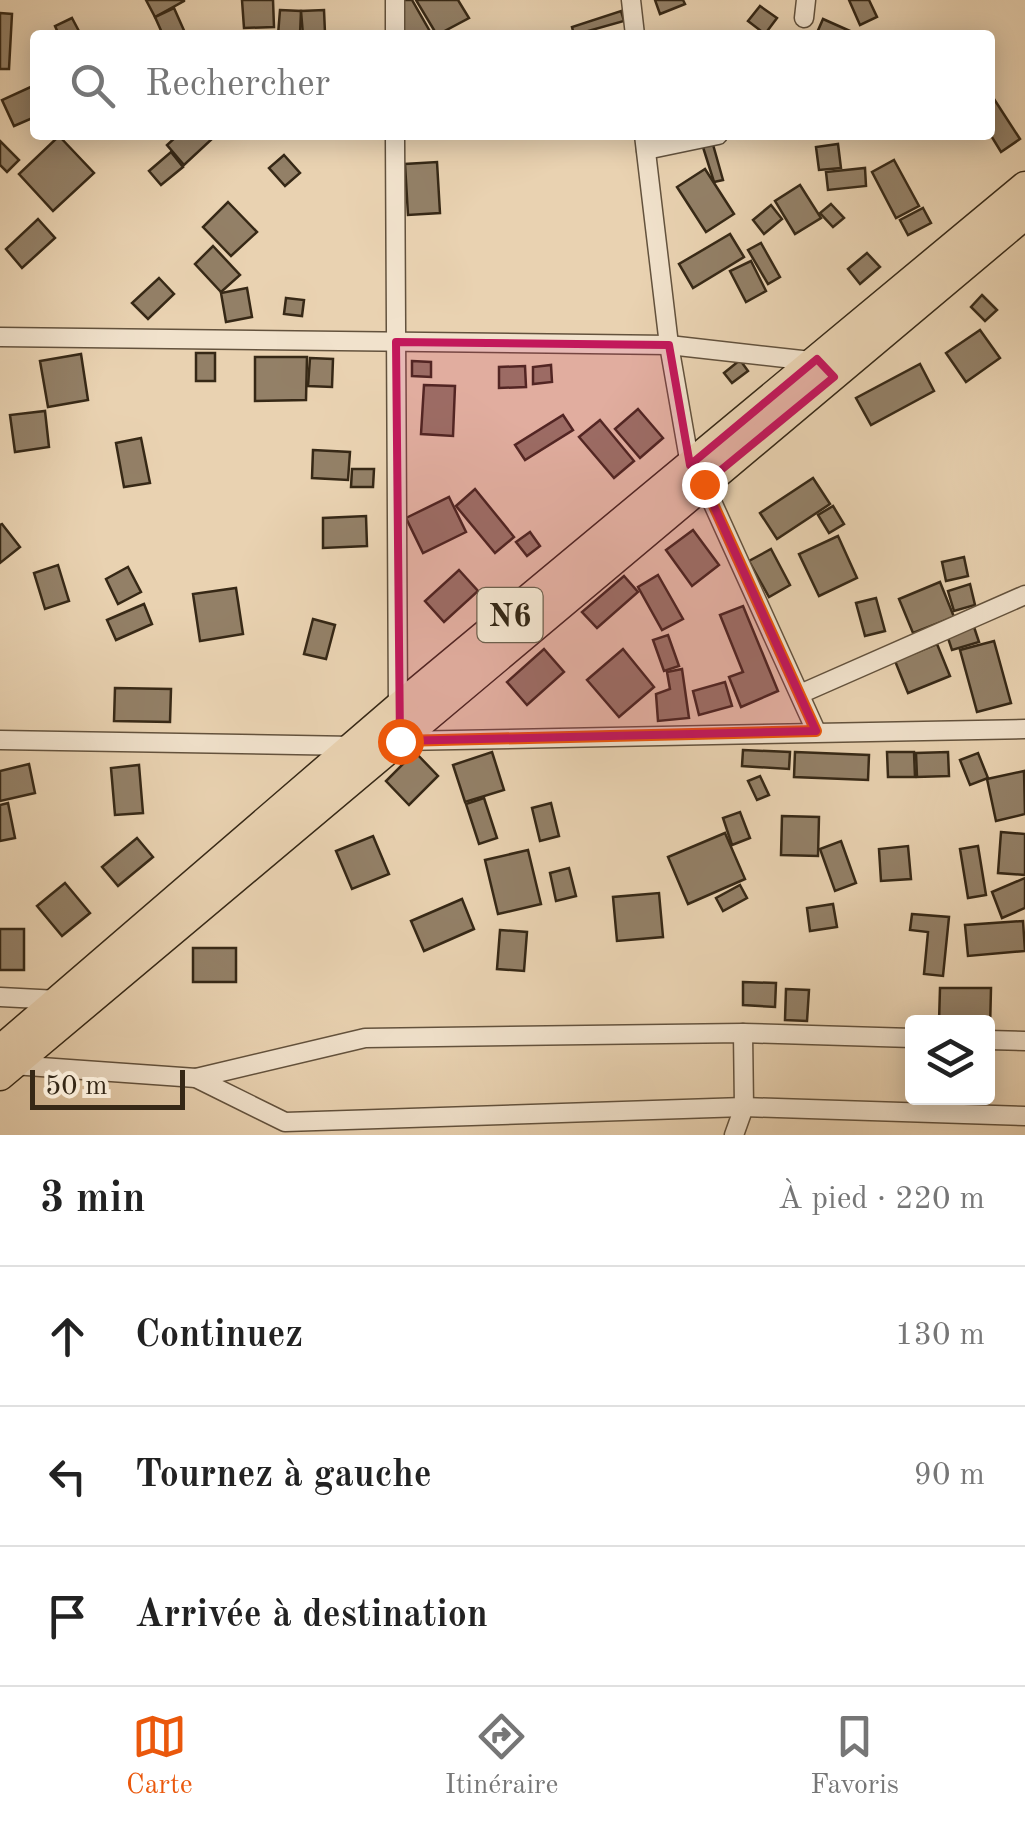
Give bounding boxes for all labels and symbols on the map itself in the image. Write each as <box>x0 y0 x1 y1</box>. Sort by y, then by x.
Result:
route end <box>682 462 728 508</box>
road number: N6 <box>478 588 542 642</box>
route start <box>378 719 424 765</box>
scale bar <box>30 1065 185 1110</box>

